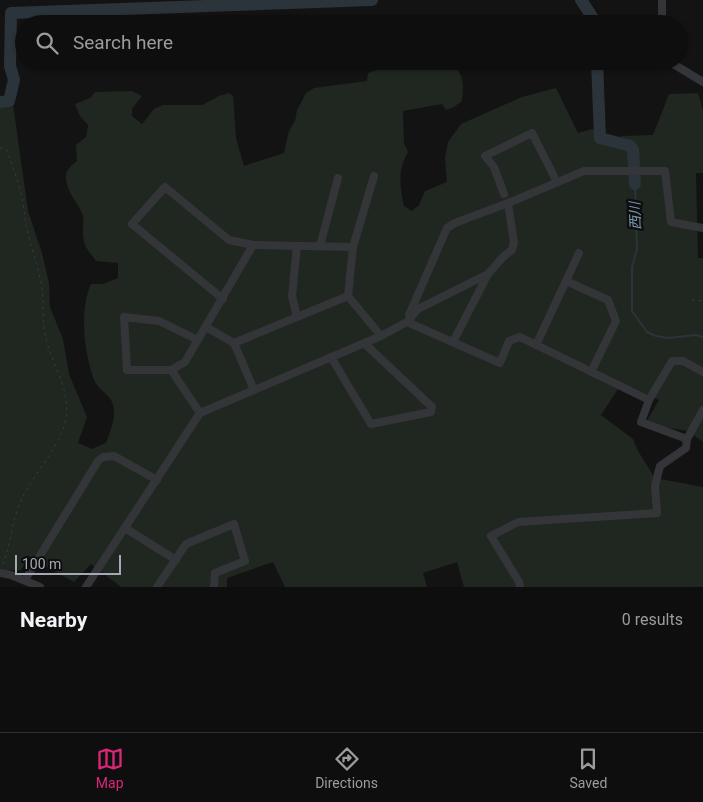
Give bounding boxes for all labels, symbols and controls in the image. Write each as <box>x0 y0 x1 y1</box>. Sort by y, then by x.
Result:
search box <box>15 15 688 70</box>
icon: search <box>33 29 61 57</box>
text: Search here <box>73 31 173 54</box>
water label: 西川 <box>626 200 643 230</box>
scale bar <box>15 552 121 575</box>
text: 100 m <box>22 556 61 572</box>
text: Nearby <box>20 608 87 632</box>
text: 0 results <box>622 610 683 629</box>
tab: Map <box>96 745 124 791</box>
tab: Directions <box>315 745 378 791</box>
tab: Saved <box>569 745 607 791</box>

